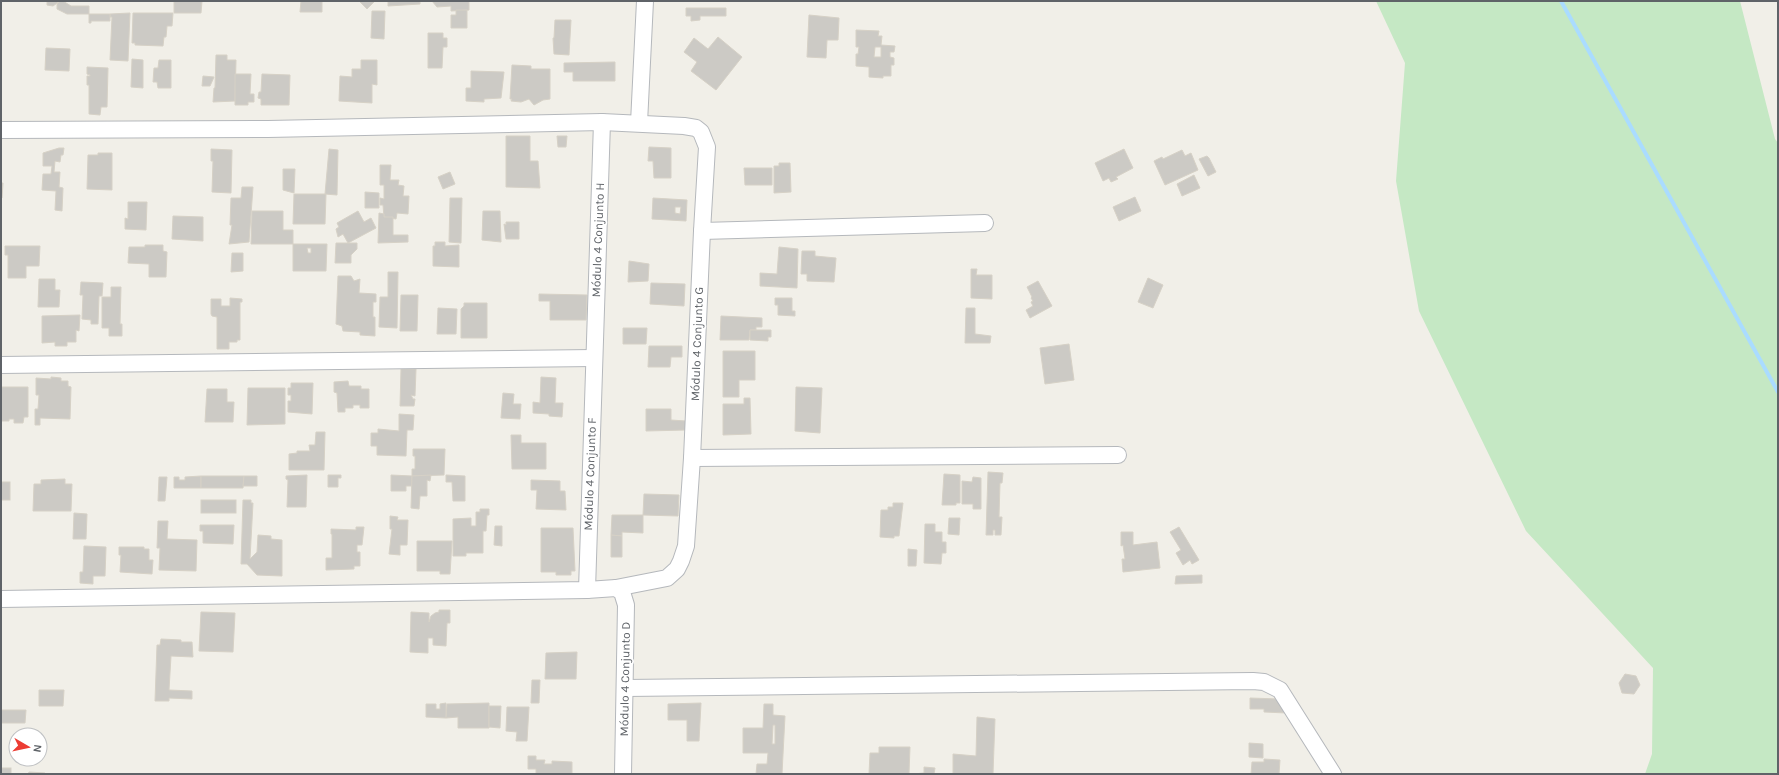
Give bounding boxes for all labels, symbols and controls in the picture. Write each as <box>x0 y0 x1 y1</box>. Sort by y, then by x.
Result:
street label: Módulo 4 Conjunto H <box>589 182 607 298</box>
street label: Módulo 4 Conjunto G <box>688 287 706 401</box>
street label: Módulo 4 Conjunto F <box>581 417 599 531</box>
street label: Módulo 4 Conjunto D <box>617 621 633 736</box>
north arrow <box>8 727 48 767</box>
text: N <box>30 744 44 753</box>

